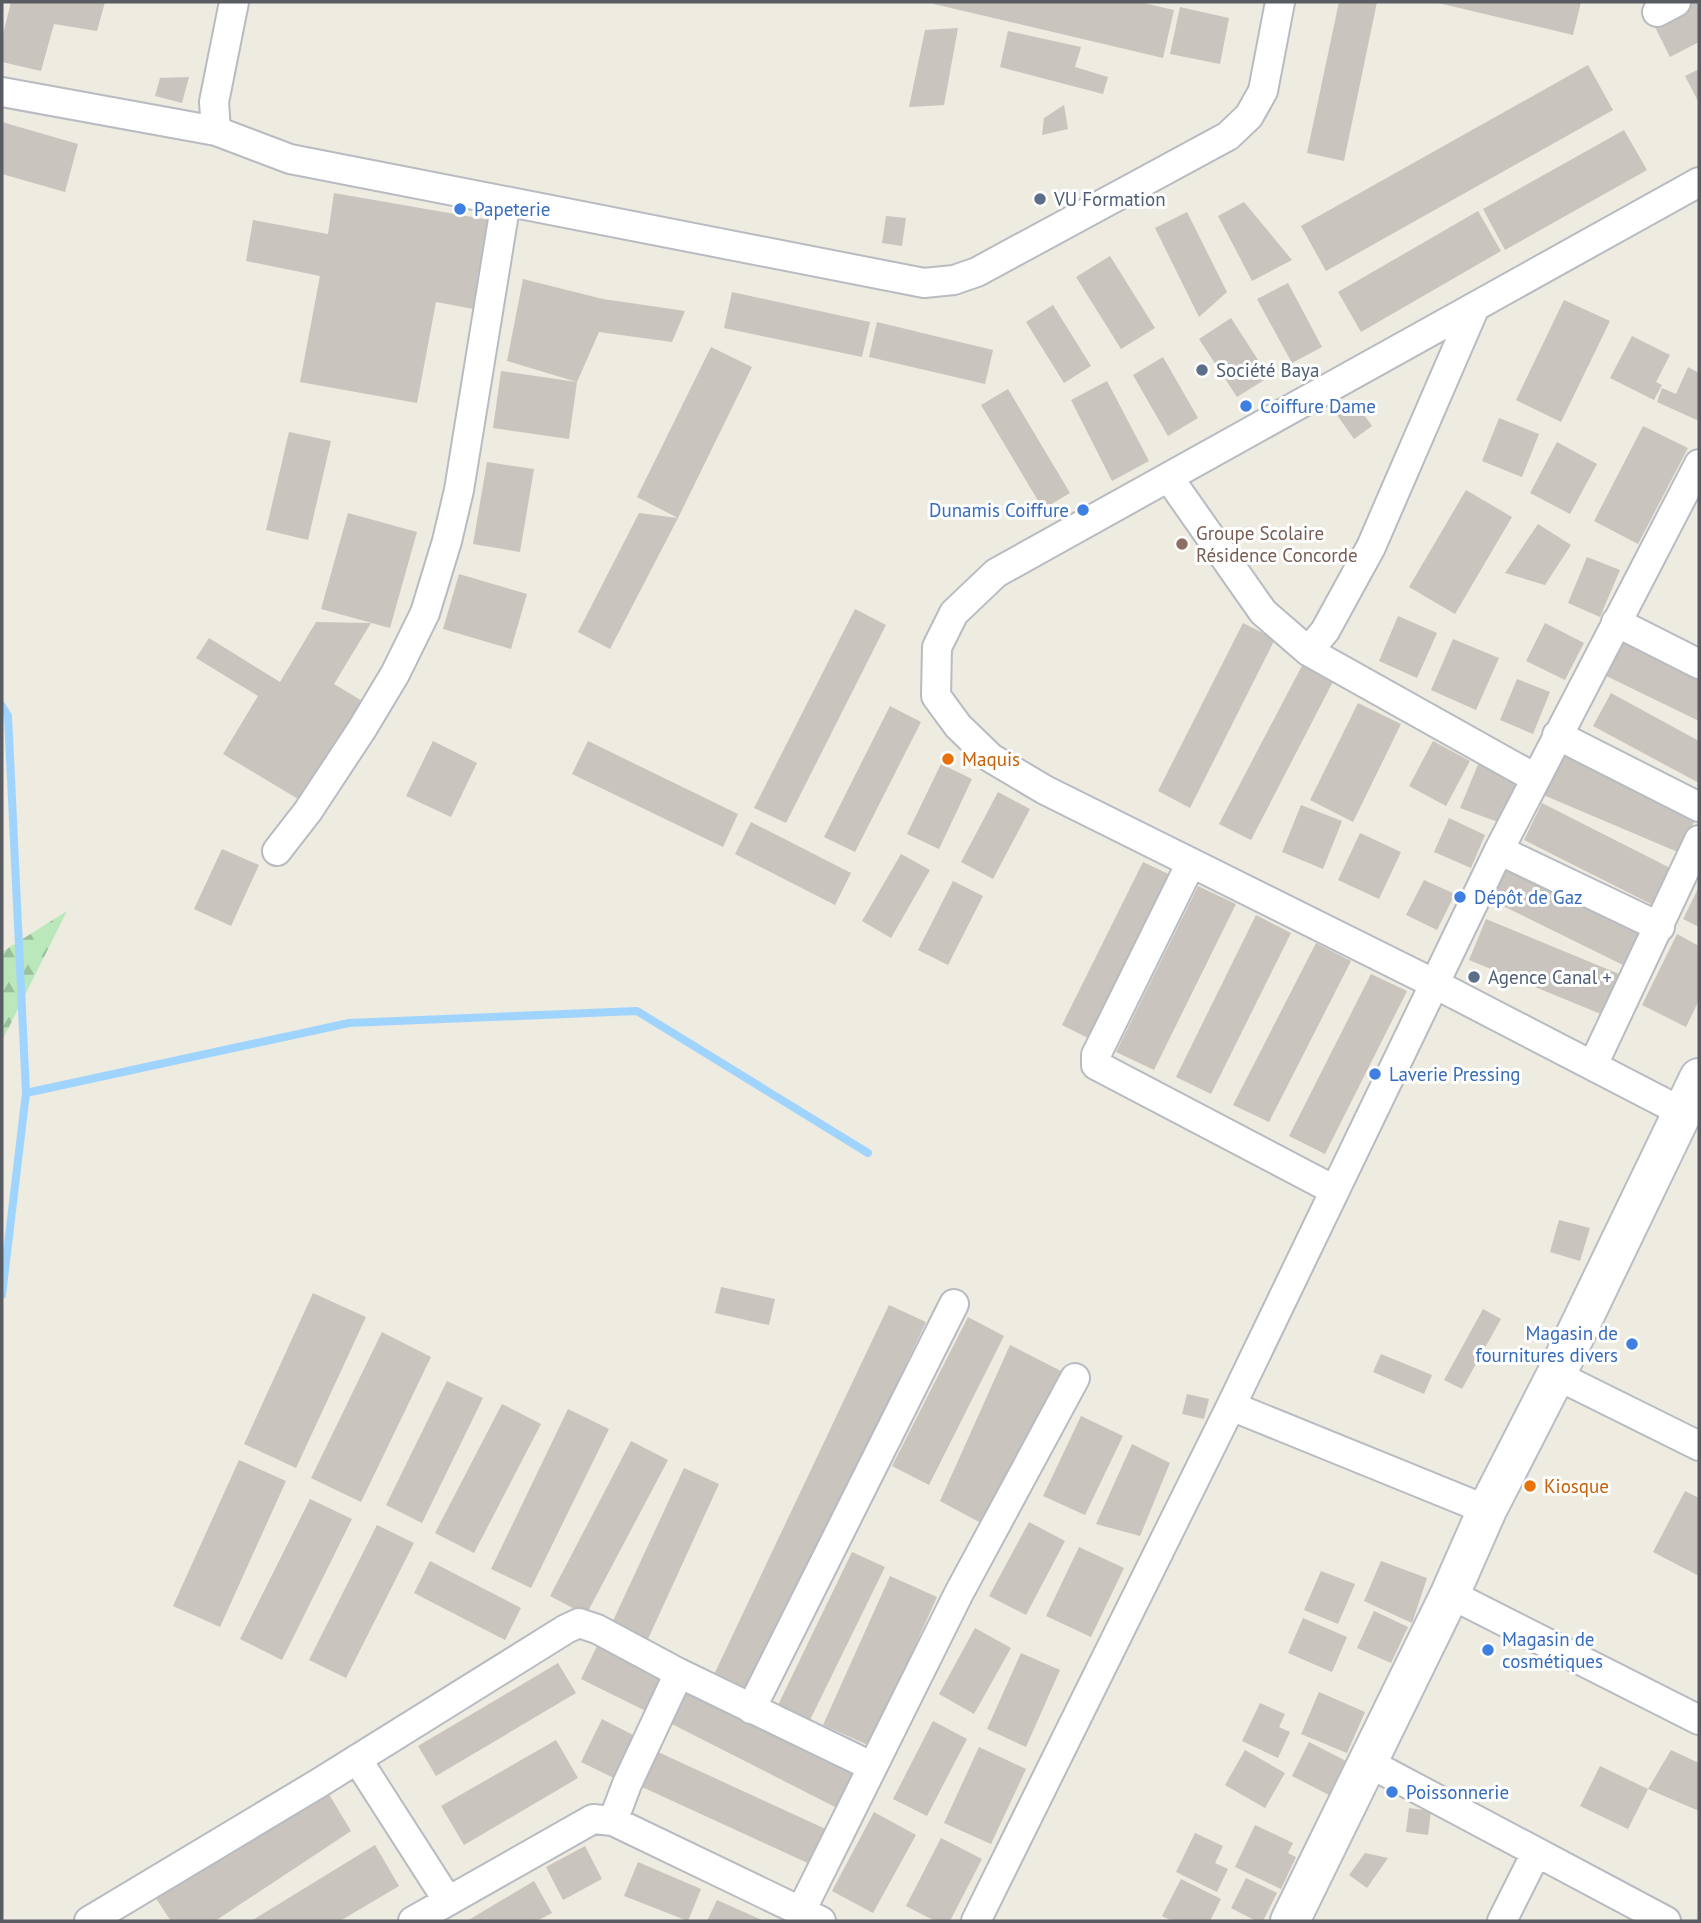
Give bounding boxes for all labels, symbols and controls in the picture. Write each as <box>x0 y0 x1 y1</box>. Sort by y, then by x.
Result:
place label: VU Formation <box>1053 187 1166 211</box>
marker: VU Formation <box>1032 191 1048 207</box>
place label: Papeterie <box>474 197 550 221</box>
marker: Papeterie <box>452 201 468 217</box>
place label: Société Baya <box>1216 358 1319 382</box>
marker: Société Baya <box>1194 362 1210 378</box>
place label: Coiffure Dame <box>1260 394 1376 418</box>
marker: Coiffure Dame <box>1238 398 1254 414</box>
place label: Dunamis Coiffure <box>929 498 1069 522</box>
marker: Dunamis Coiffure <box>1075 502 1091 518</box>
place label: Groupe Scolaire Résidence Concorde <box>1196 521 1358 567</box>
marker: Groupe Scolaire Résidence Concorde <box>1174 536 1190 552</box>
place label: Maquis <box>962 747 1020 771</box>
marker: Maquis <box>940 751 956 767</box>
place label: Dépôt de Gaz <box>1474 885 1583 909</box>
marker: Dépôt de Gaz <box>1452 889 1468 905</box>
place label: Agence Canal + <box>1488 965 1612 989</box>
marker: Agence Canal + <box>1466 969 1482 985</box>
place label: Laverie Pressing <box>1389 1062 1521 1086</box>
marker: Laverie Pressing <box>1367 1066 1383 1082</box>
place label: Magasin de fournitures divers <box>1476 1321 1618 1367</box>
marker: Magasin de fournitures divers <box>1624 1336 1640 1352</box>
place label: Kiosque <box>1544 1474 1609 1498</box>
marker: Kiosque <box>1522 1478 1538 1494</box>
place label: Magasin de cosmétiques <box>1502 1627 1603 1673</box>
marker: Magasin de cosmétiques <box>1480 1642 1496 1658</box>
place label: Poissonnerie <box>1406 1780 1509 1804</box>
marker: Poissonnerie <box>1384 1784 1400 1800</box>

